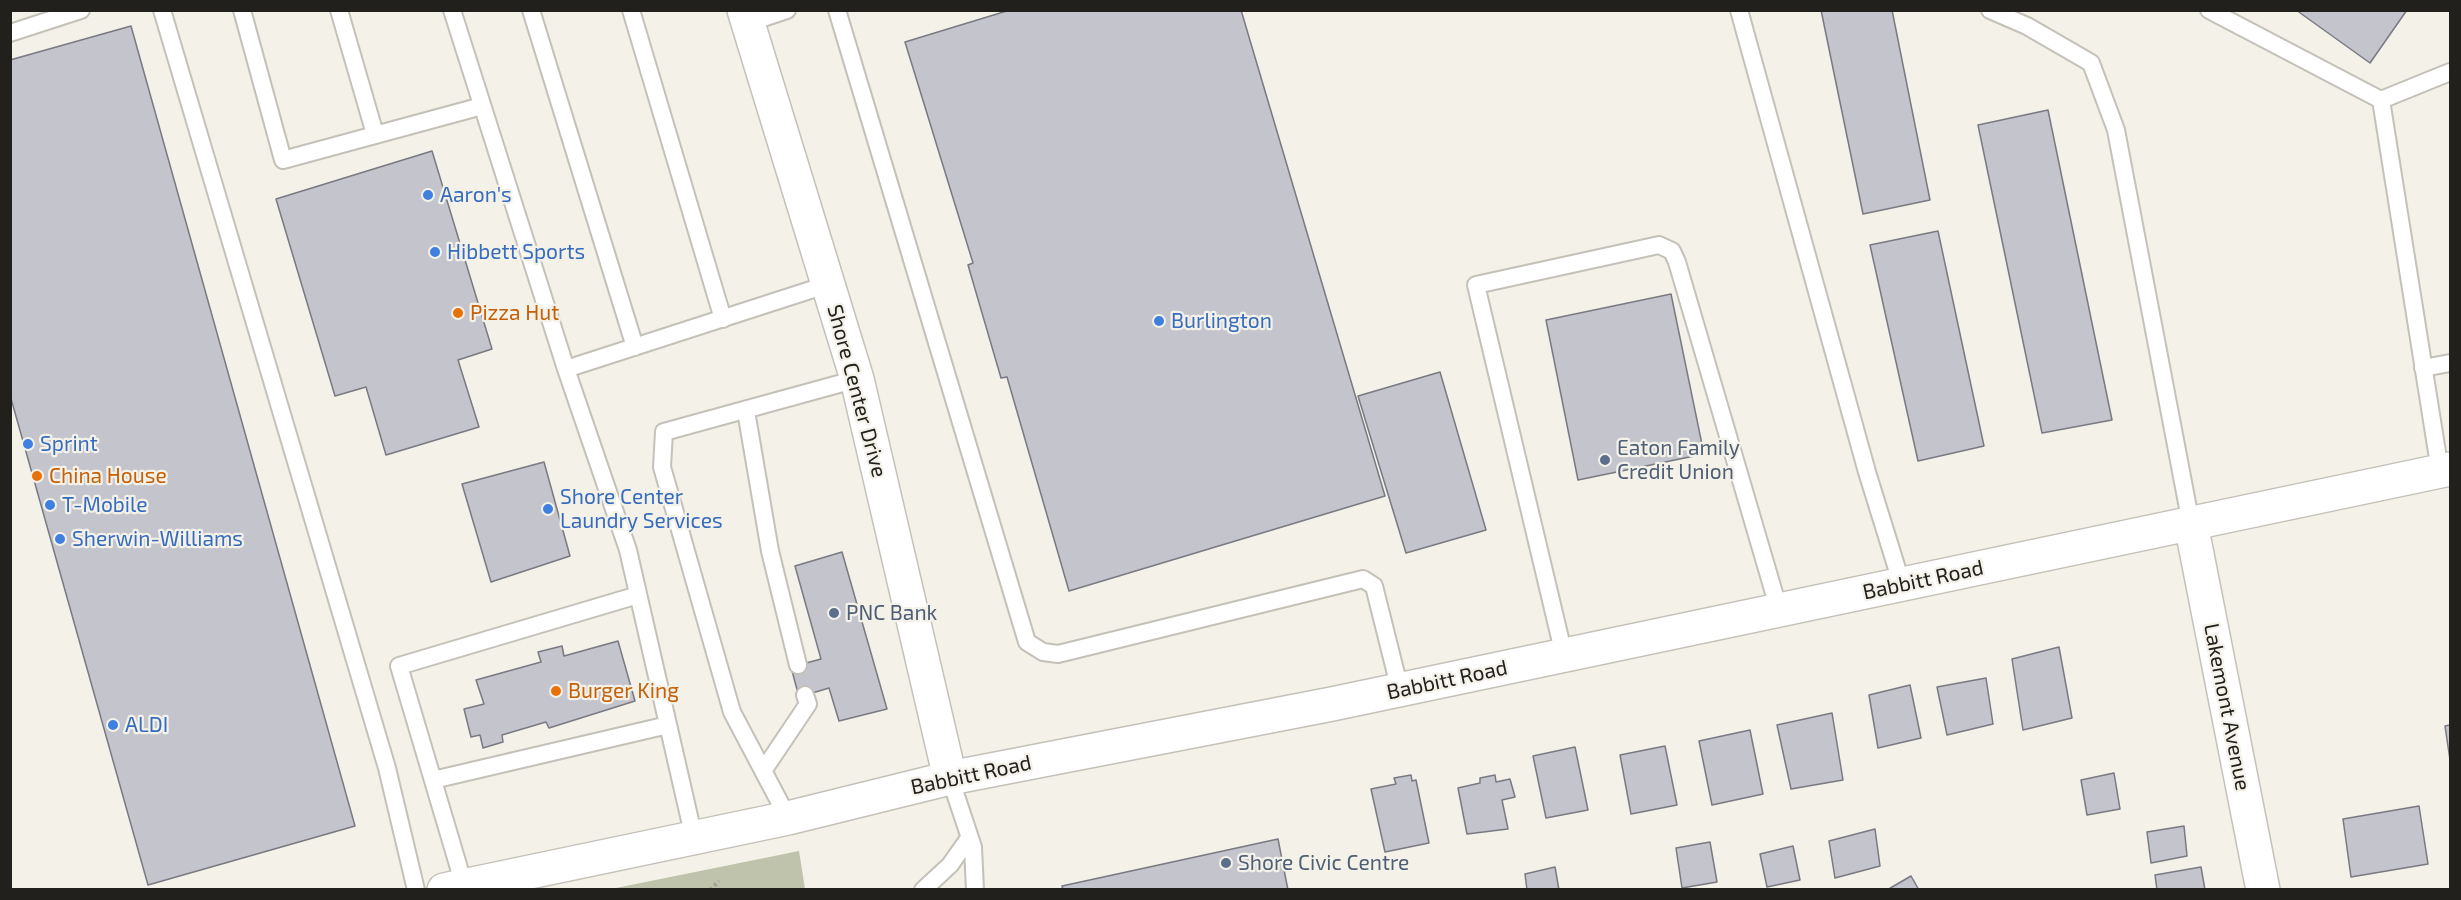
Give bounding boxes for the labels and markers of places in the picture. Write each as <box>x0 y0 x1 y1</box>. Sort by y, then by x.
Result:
place label: Aaron's <box>440 182 512 208</box>
marker: Aaron's <box>421 188 435 202</box>
place label: Hibbett Sports <box>447 239 585 265</box>
marker: Hibbett Sports <box>428 245 442 259</box>
place label: Pizza Hut <box>470 300 559 326</box>
marker: Pizza Hut <box>451 306 465 320</box>
place label: Burlington <box>1171 308 1272 334</box>
marker: Burlington <box>1152 314 1166 328</box>
place label: Sprint <box>40 431 98 457</box>
place label: Eaton Family Credit Union <box>1617 435 1740 485</box>
marker: Sprint <box>21 437 35 451</box>
marker: Eaton Family Credit Union <box>1598 453 1612 467</box>
place label: China House <box>49 463 167 489</box>
marker: China House <box>30 469 44 483</box>
place label: Shore Center Laundry Services <box>560 484 723 534</box>
place label: T-Mobile <box>62 492 148 518</box>
marker: T-Mobile <box>43 498 57 512</box>
marker: Shore Center Laundry Services <box>541 502 555 516</box>
place label: Sherwin-Williams <box>72 526 243 552</box>
marker: Sherwin-Williams <box>53 532 67 546</box>
place label: PNC Bank <box>846 600 937 626</box>
marker: PNC Bank <box>827 606 841 620</box>
place label: Burger King <box>568 678 679 704</box>
marker: Burger King <box>549 684 563 698</box>
place label: ALDI <box>125 712 168 738</box>
marker: ALDI <box>106 718 120 732</box>
place label: Shore Civic Centre <box>1238 850 1409 876</box>
marker: Shore Civic Centre <box>1219 856 1233 870</box>

